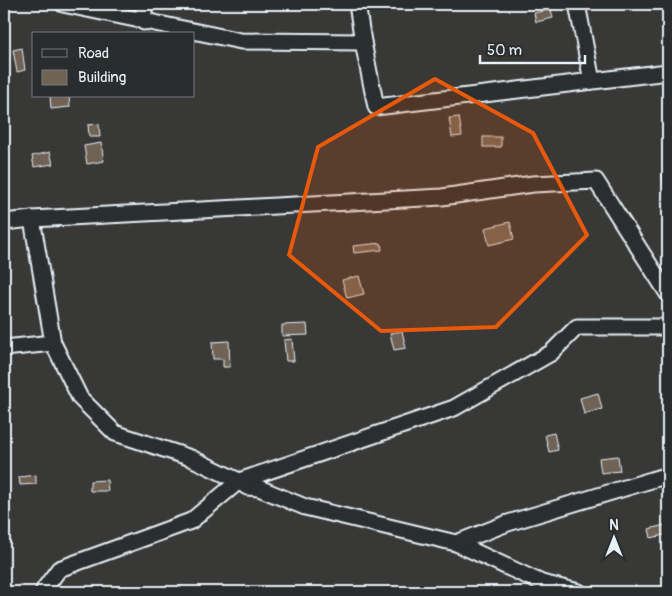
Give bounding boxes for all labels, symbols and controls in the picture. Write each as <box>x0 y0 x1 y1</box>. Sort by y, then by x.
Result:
legend <box>32 32 195 98</box>
scale bar <box>480 32 584 64</box>
text: 50 m <box>487 41 522 60</box>
text: Road <box>78 44 109 63</box>
text: Building <box>78 68 126 87</box>
north arrow <box>590 514 640 564</box>
text: N <box>609 517 619 534</box>

